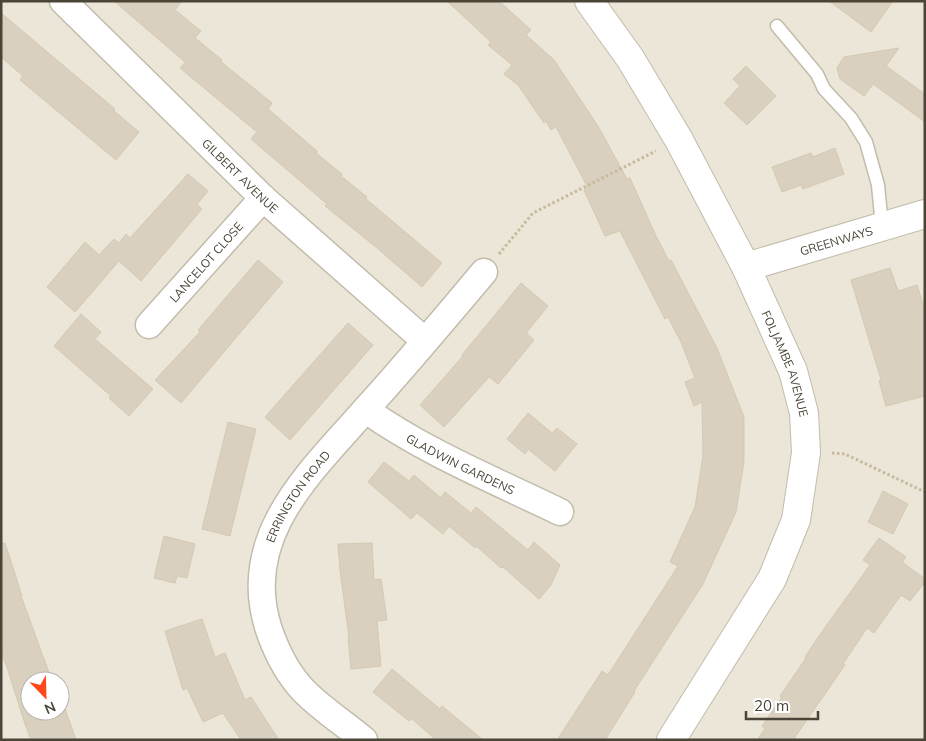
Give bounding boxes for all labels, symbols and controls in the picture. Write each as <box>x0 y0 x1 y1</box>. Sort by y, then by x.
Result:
street label: GILBERT AVENUE <box>199 135 282 216</box>
street label: LANCELOT CLOSE <box>166 218 246 305</box>
street label: GREENWAYS <box>798 222 874 258</box>
street label: FOLJAMBE AVENUE <box>759 308 812 418</box>
street label: GLADWIN GARDENS <box>404 430 517 497</box>
street label: ERRINGTON ROAD <box>262 447 333 544</box>
north arrow <box>20 671 70 721</box>
scale bar <box>746 688 818 720</box>
text: 20 m <box>754 696 789 715</box>
text: N <box>42 698 58 718</box>

